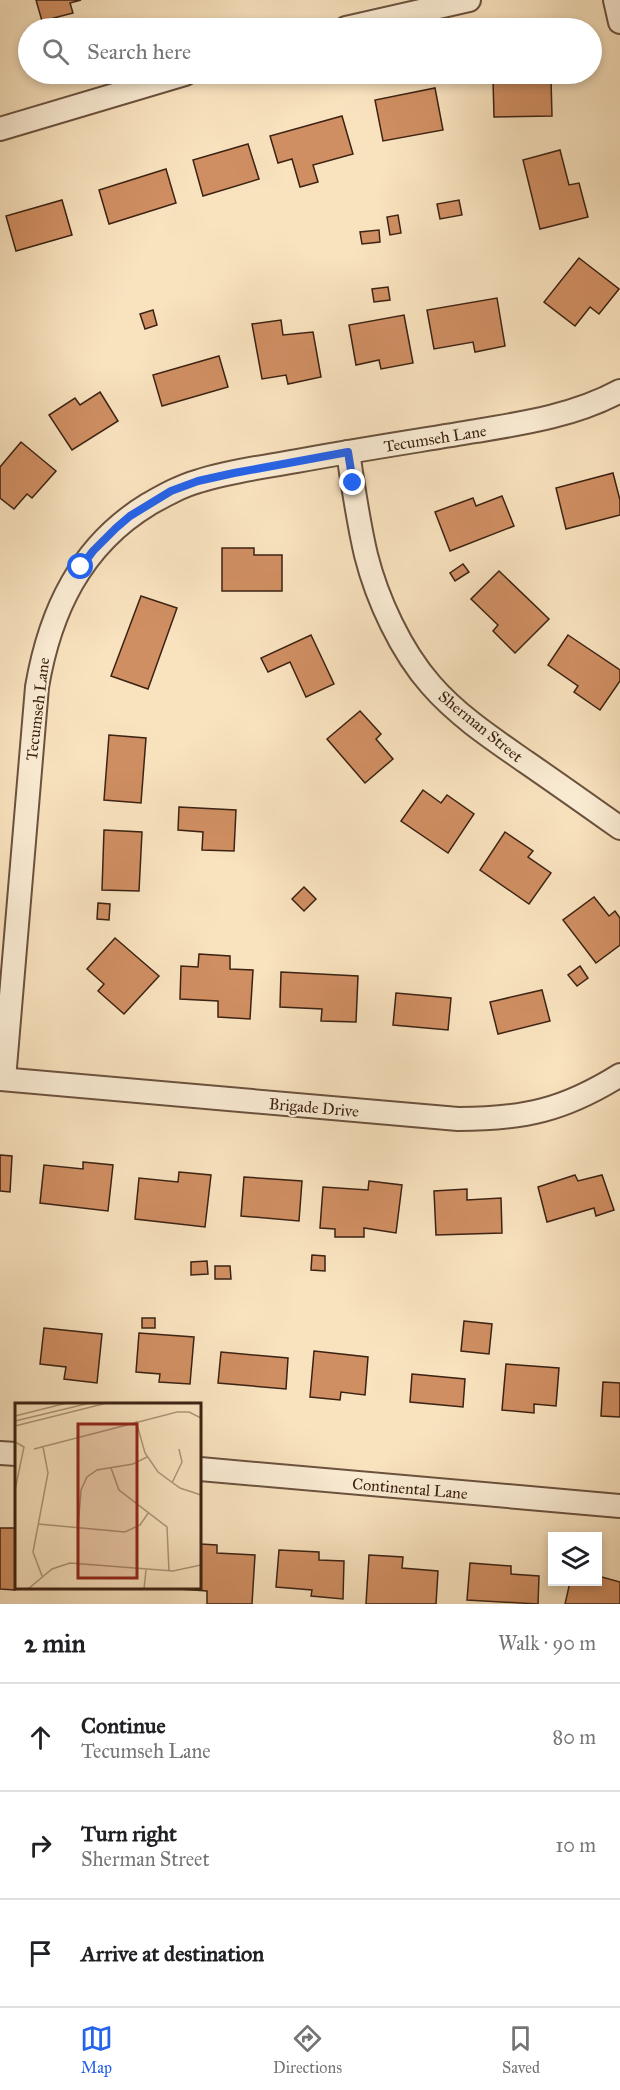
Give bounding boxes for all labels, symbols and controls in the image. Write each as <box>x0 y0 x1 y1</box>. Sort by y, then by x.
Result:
search box <box>18 18 602 84</box>
icon: search <box>39 35 72 68</box>
text: Search here <box>87 38 191 65</box>
street label: Tecumseh Lane <box>382 421 488 456</box>
route end <box>339 469 365 495</box>
route start <box>67 553 93 579</box>
street label: Tecumseh Lane <box>22 656 53 762</box>
street label: Sherman Street <box>435 687 527 766</box>
street label: Brigade Drive <box>268 1094 360 1122</box>
inset map <box>15 1403 201 1589</box>
street label: Continental Lane <box>351 1474 469 1503</box>
map controls <box>548 1532 602 1586</box>
button: layers <box>548 1532 602 1586</box>
text: 2 min <box>24 1627 85 1659</box>
text: Walk · 90 m <box>498 1631 596 1655</box>
text: Continue <box>81 1712 166 1739</box>
icon: ahead <box>24 1721 57 1754</box>
text: 80 m <box>553 1725 596 1749</box>
text: Tecumseh Lane <box>81 1739 211 1763</box>
text: Turn right <box>81 1820 177 1847</box>
icon: right <box>24 1829 57 1862</box>
text: 10 m <box>555 1833 596 1857</box>
text: Sherman Street <box>81 1847 209 1871</box>
icon: arrive <box>24 1937 57 1970</box>
text: Arrive at destination <box>81 1940 264 1967</box>
tab: Map <box>80 2022 113 2077</box>
tab: Directions <box>273 2022 342 2077</box>
tab: Saved <box>502 2022 540 2077</box>

